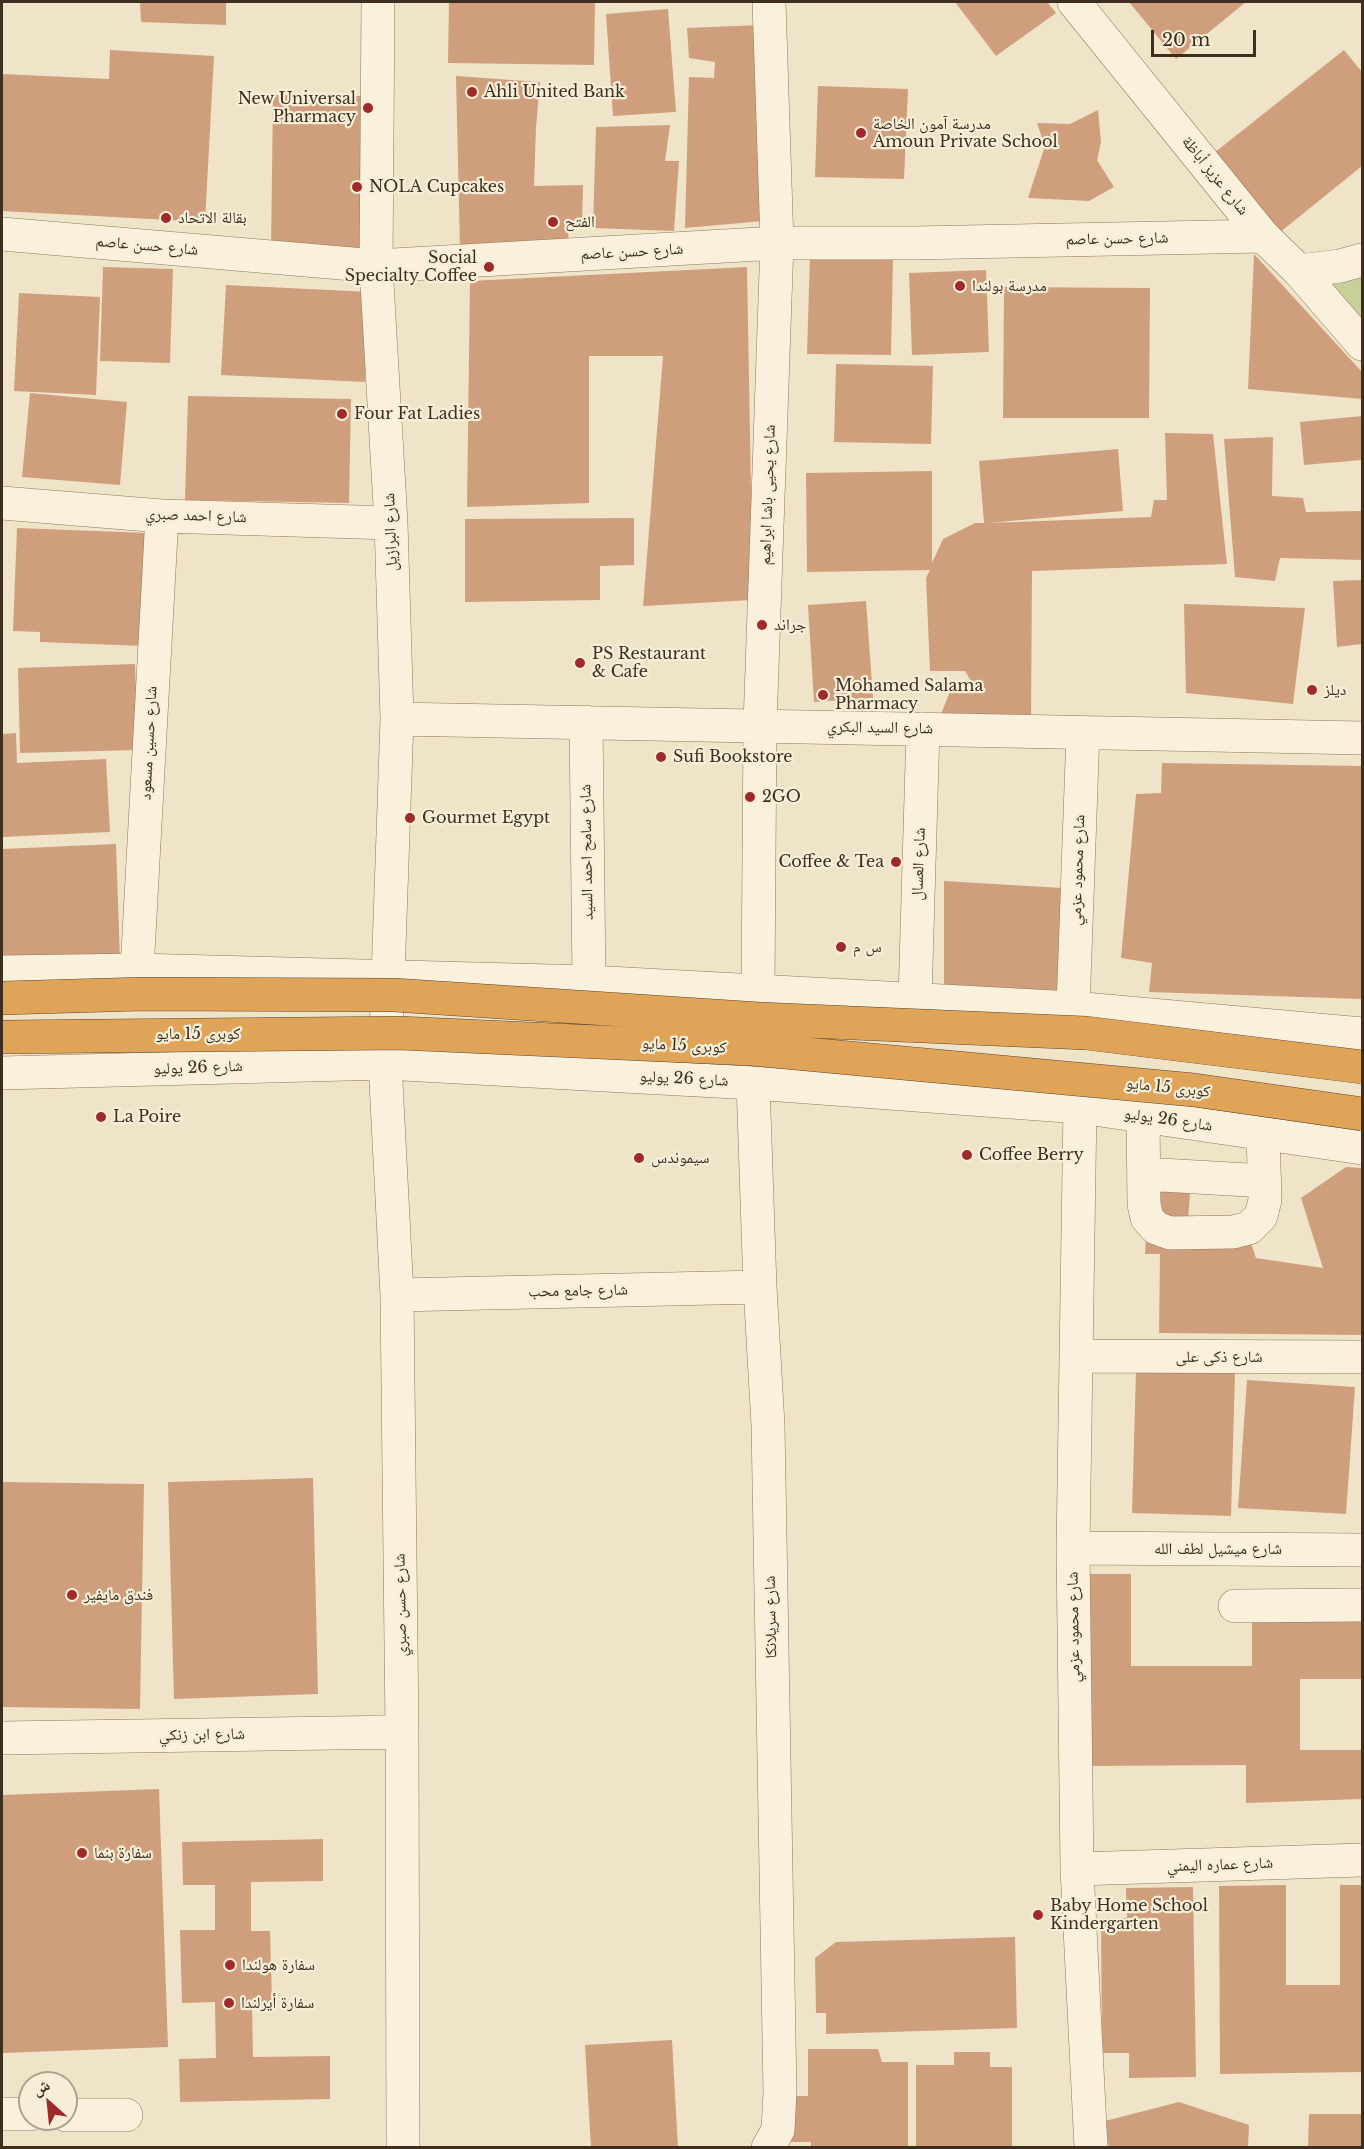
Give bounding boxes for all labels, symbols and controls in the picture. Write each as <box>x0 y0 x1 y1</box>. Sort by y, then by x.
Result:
scale bar <box>1154 18 1259 56</box>
text: 20 m <box>1162 29 1210 51</box>
place label: Ahli United Bank <box>484 82 625 102</box>
marker: Ahli United Bank <box>465 85 479 99</box>
place label: New Universal Pharmacy <box>238 89 356 127</box>
marker: New Universal Pharmacy <box>361 101 375 115</box>
place label: مدرسة آمون الخاصة Amoun Private School <box>873 114 1058 152</box>
marker: مدرسة آمون الخاصة Amoun Private School <box>854 126 868 140</box>
street label: شارع عزيز أباظة <box>1177 133 1253 219</box>
place label: NOLA Cupcakes <box>369 177 504 197</box>
marker: NOLA Cupcakes <box>350 180 364 194</box>
place label: بقالة الاتحاد <box>178 208 247 228</box>
marker: بقالة الاتحاد <box>159 211 173 225</box>
place label: الفتح <box>565 212 595 232</box>
marker: الفتح <box>546 215 560 229</box>
street label: شارع حسن عاصم <box>1065 229 1169 249</box>
street label: شارع حسن عاصم <box>95 232 199 260</box>
street label: شارع حسن عاصم <box>580 240 684 264</box>
place label: Social Specialty Coffee <box>345 248 477 286</box>
marker: Social Specialty Coffee <box>482 260 496 274</box>
place label: مدرسة بولندا <box>972 276 1047 296</box>
marker: مدرسة بولندا <box>953 279 967 293</box>
place label: Four Fat Ladies <box>354 404 480 424</box>
marker: Four Fat Ladies <box>335 407 349 421</box>
street label: شارع يحيى باشا ابراهيم <box>756 424 780 566</box>
street label: شارع البرازيل <box>380 493 402 571</box>
street label: شارع احمد صبري <box>145 505 247 527</box>
place label: جراند <box>774 615 806 635</box>
marker: جراند <box>755 618 769 632</box>
place label: PS Restaurant & Cafe <box>592 644 706 682</box>
marker: PS Restaurant & Cafe <box>573 656 587 670</box>
place label: Mohamed Salama Pharmacy <box>835 676 983 714</box>
place label: ديلز <box>1324 680 1346 700</box>
marker: ديلز <box>1305 683 1319 697</box>
street label: شارع حسين مسعود <box>136 686 162 800</box>
marker: Mohamed Salama Pharmacy <box>816 688 830 702</box>
street label: شارع السيد البكري <box>827 717 933 739</box>
place label: Sufi Bookstore <box>673 747 793 767</box>
marker: Sufi Bookstore <box>654 750 668 764</box>
street label: شارع سامح احمد السيد <box>576 784 598 920</box>
place label: 2GO <box>762 787 801 807</box>
marker: 2GO <box>743 790 757 804</box>
place label: Gourmet Egypt <box>422 808 550 828</box>
marker: Gourmet Egypt <box>403 811 417 825</box>
street label: شارع محمود عزمي <box>1066 814 1090 926</box>
street label: شارع العسال <box>908 827 930 901</box>
place label: Coffee & Tea <box>778 852 884 872</box>
marker: Coffee & Tea <box>889 855 903 869</box>
place label: س م <box>853 937 882 957</box>
marker: س م <box>834 940 848 954</box>
street label: كوبرى 15 مايو <box>156 1024 240 1044</box>
street label: كوبرى 15 مايو <box>641 1034 727 1058</box>
street label: شارع 26 يوليو <box>153 1057 243 1079</box>
street label: شارع 26 يوليو <box>639 1067 729 1091</box>
street label: كوبرى 15 مايو <box>1125 1074 1211 1102</box>
street label: شارع 26 يوليو <box>1122 1104 1214 1136</box>
place label: La Poire <box>113 1107 181 1127</box>
marker: La Poire <box>94 1110 108 1124</box>
place label: Coffee Berry <box>979 1145 1084 1165</box>
place label: سيموندس <box>651 1148 710 1168</box>
marker: Coffee Berry <box>960 1148 974 1162</box>
marker: سيموندس <box>632 1151 646 1165</box>
street label: شارع جامع محب <box>528 1281 628 1301</box>
street label: شارع ذكى على <box>1176 1347 1262 1367</box>
street label: شارع ميشيل لطف الله <box>1154 1539 1282 1559</box>
street label: شارع حسن صبري <box>390 1553 412 1657</box>
street label: شارع محمود عزمي <box>1063 1571 1085 1683</box>
street label: شارع سريلانكا <box>761 1575 781 1659</box>
place label: فندق مايفير <box>84 1585 153 1605</box>
marker: فندق مايفير <box>65 1588 79 1602</box>
street label: شارع ابن زنكي <box>159 1725 245 1745</box>
place label: سفارة بنما <box>94 1843 152 1863</box>
marker: سفارة بنما <box>75 1846 89 1860</box>
street label: شارع عماره اليمني <box>1167 1854 1273 1876</box>
place label: Baby Home School Kindergarten <box>1050 1896 1208 1934</box>
marker: Baby Home School Kindergarten <box>1031 1908 1045 1922</box>
place label: سفارة هولندا <box>242 1955 315 1975</box>
marker: سفارة هولندا <box>223 1958 237 1972</box>
place label: سفارة أيرلندا <box>241 1993 314 2013</box>
marker: سفارة أيرلندا <box>222 1996 236 2010</box>
north arrow <box>18 2071 78 2131</box>
text: ش <box>29 2074 53 2100</box>

